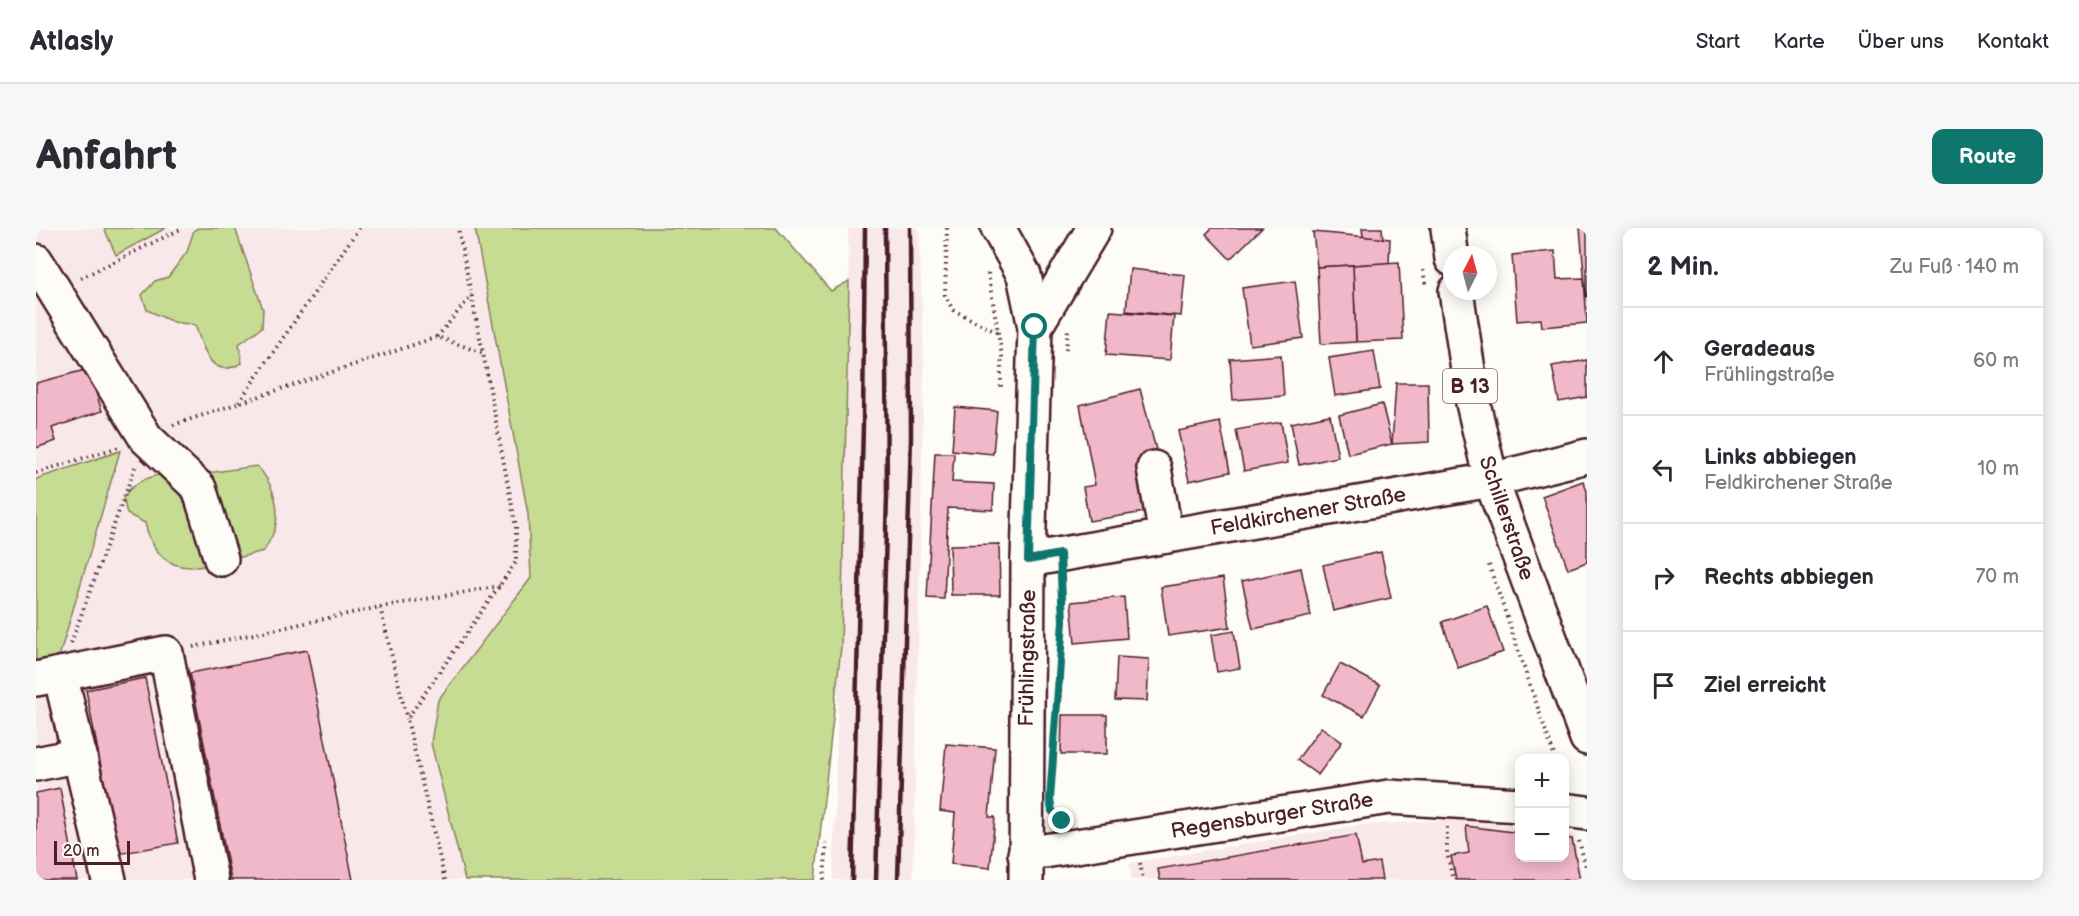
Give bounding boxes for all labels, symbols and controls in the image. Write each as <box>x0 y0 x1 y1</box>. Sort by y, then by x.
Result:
text: Atlasly <box>30 25 113 58</box>
text: Start <box>1696 29 1740 54</box>
text: Karte <box>1773 29 1825 54</box>
text: Über uns <box>1858 29 1944 54</box>
text: Kontakt <box>1977 29 2049 54</box>
button: Route <box>1932 129 2043 184</box>
text: Anfahrt <box>36 131 177 182</box>
north arrow <box>1443 246 1497 300</box>
text: 2 Min. <box>1647 252 1719 283</box>
text: Zu Fuß · 140 m <box>1890 255 2019 279</box>
route start <box>1021 313 1047 339</box>
text: Geradeaus <box>1704 336 1815 363</box>
icon: ahead <box>1647 345 1680 378</box>
text: 60 m <box>1973 349 2019 373</box>
text: Frühlingstraße <box>1704 363 1835 387</box>
road number: B 13 <box>1443 369 1497 403</box>
text: Links abbiegen <box>1704 444 1857 471</box>
street label: Schillerstraße <box>1474 453 1539 584</box>
icon: left <box>1647 453 1680 486</box>
text: 10 m <box>1978 457 2019 481</box>
text: Feldkirchener Straße <box>1704 471 1893 495</box>
street label: Feldkirchener Straße <box>1208 482 1408 541</box>
icon: right <box>1647 561 1680 594</box>
text: Rechts abbiegen <box>1704 564 1874 591</box>
text: 70 m <box>1975 565 2019 589</box>
street label: Frühlingstraße <box>1014 589 1041 727</box>
icon: arrive <box>1647 669 1680 702</box>
text: Ziel erreicht <box>1704 672 1826 699</box>
map controls <box>1515 754 1569 862</box>
button: + <box>1515 754 1569 808</box>
street label: Regensburger Straße <box>1169 787 1375 844</box>
route end <box>1048 807 1074 833</box>
button: − <box>1515 808 1569 862</box>
scale bar <box>54 838 130 866</box>
text: 20 m <box>63 842 99 861</box>

